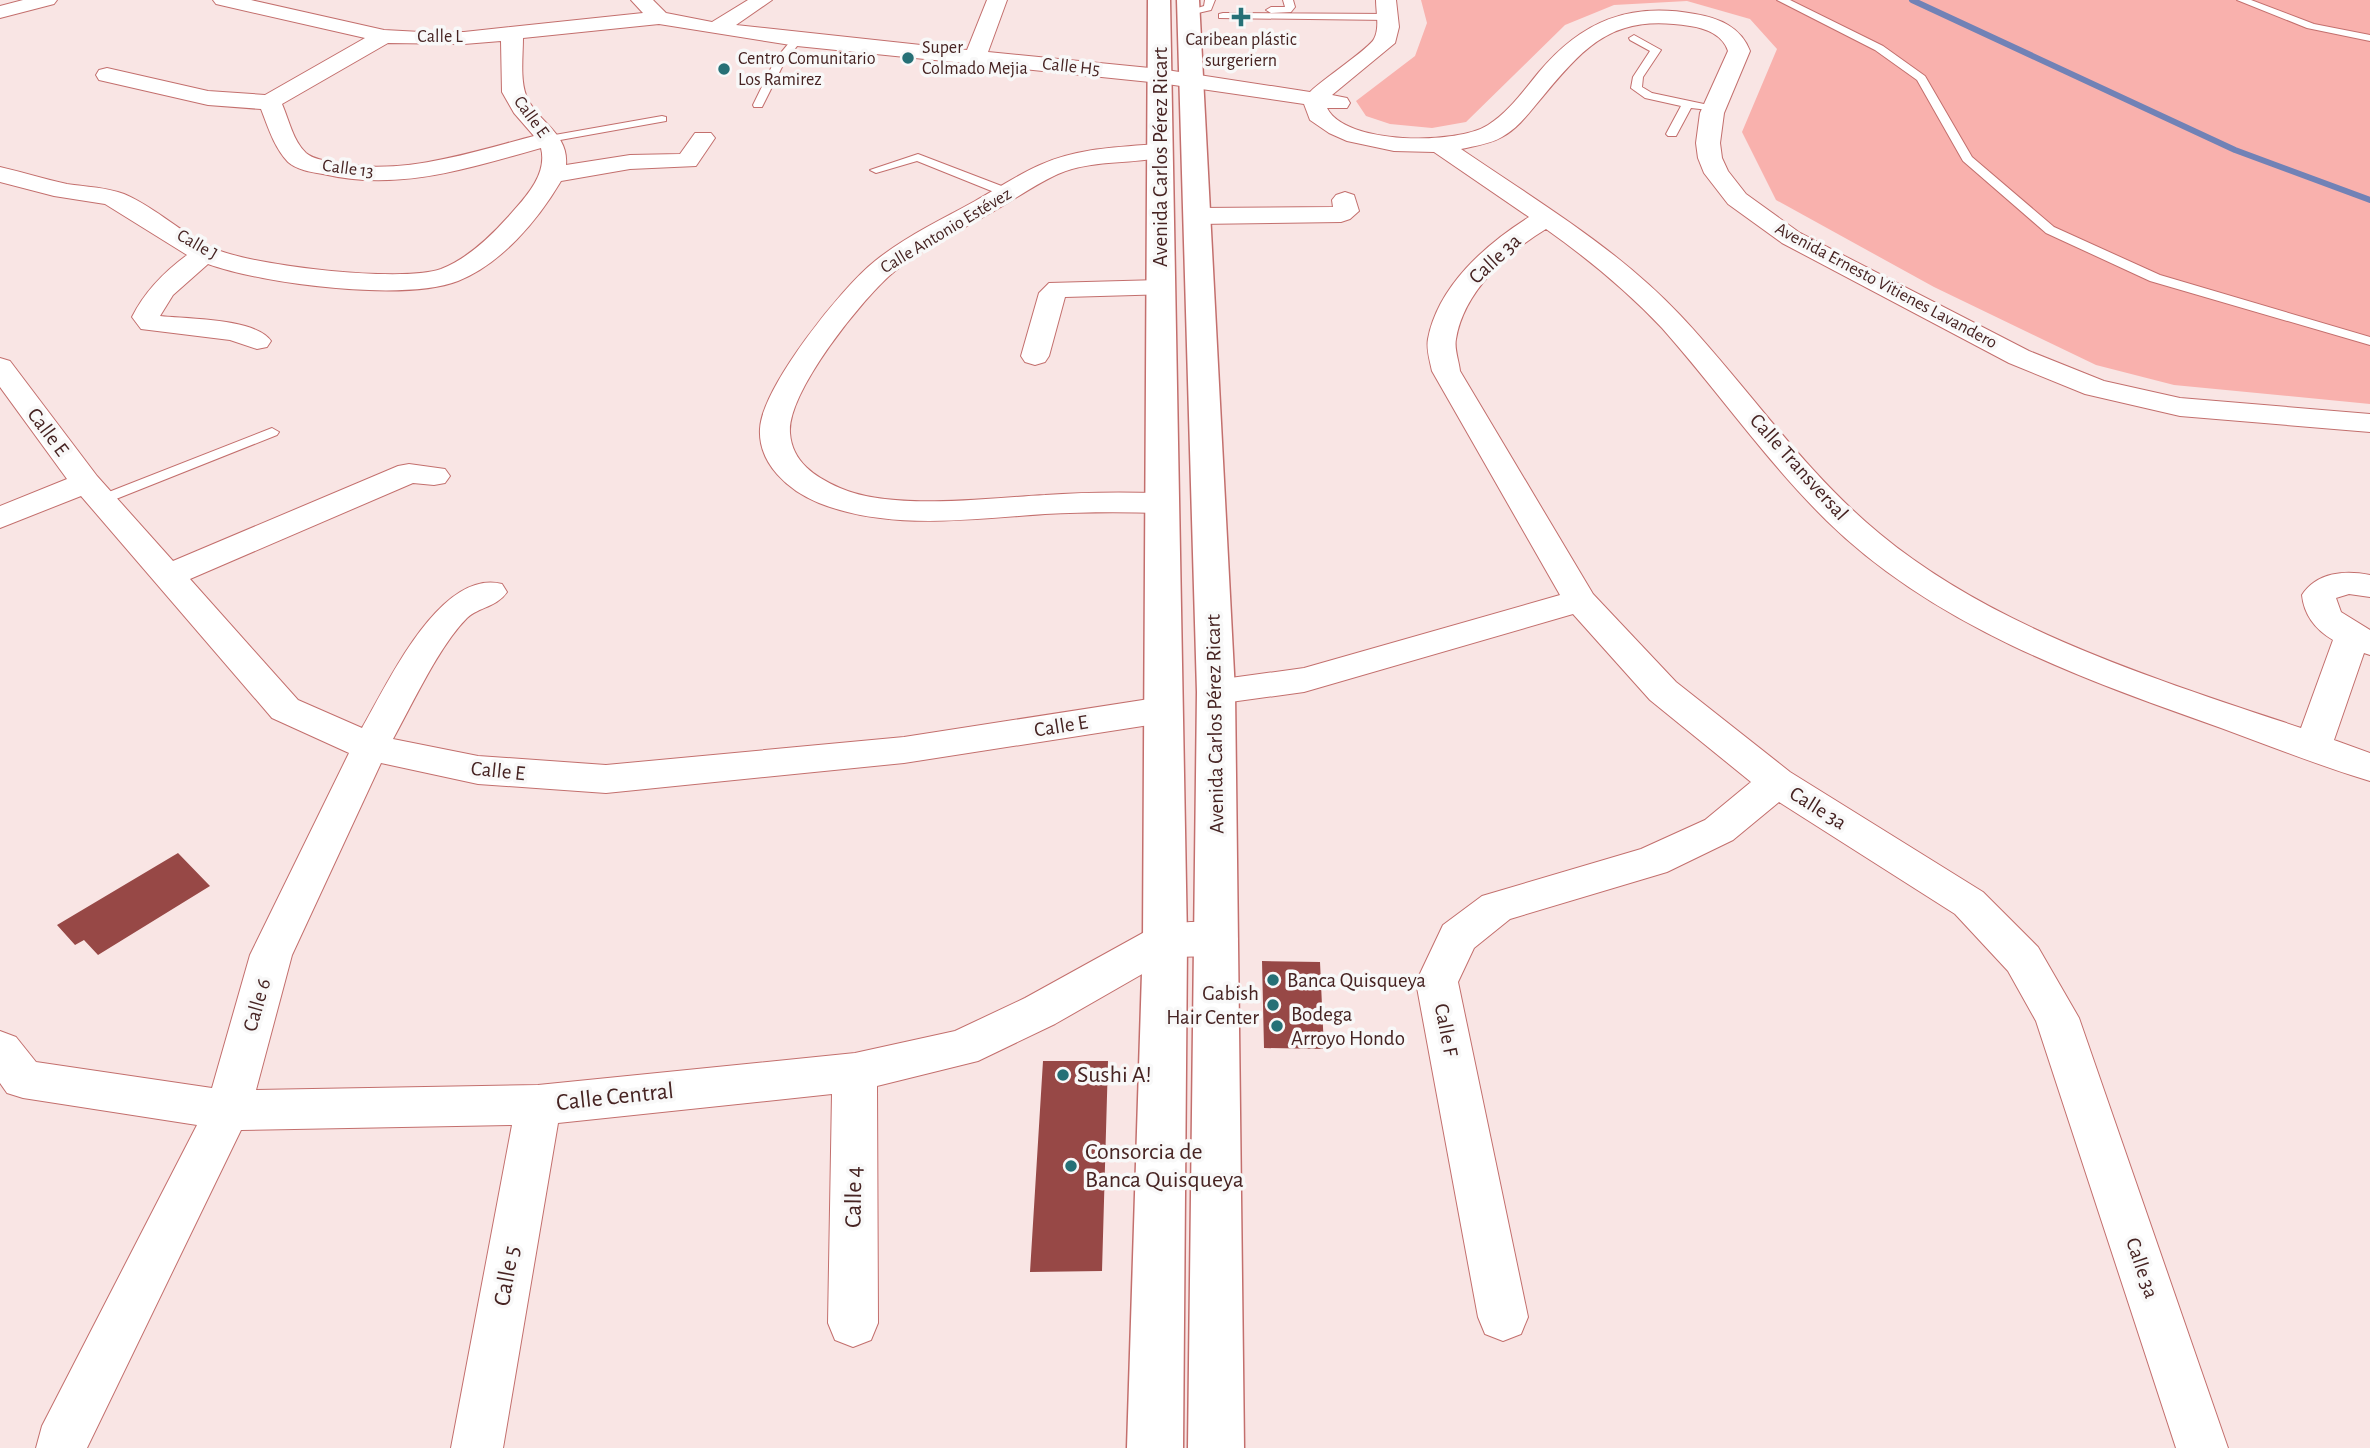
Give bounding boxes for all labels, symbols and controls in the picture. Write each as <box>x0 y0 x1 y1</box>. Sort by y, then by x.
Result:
marker: Caribean plástic surgeriern <box>1231 7 1251 27</box>
street label: Calle L <box>417 28 463 46</box>
place label: Caribean plástic surgeriern <box>1185 31 1297 70</box>
place label: Super Colmado Mejia <box>922 39 1028 78</box>
street label: Avenida Carlos Pérez Ricart <box>1150 47 1171 267</box>
place label: Centro Comunitario Los Ramirez <box>738 50 876 89</box>
marker: Super Colmado Mejia <box>900 50 916 66</box>
street label: Calle H5 <box>1041 55 1101 79</box>
marker: Centro Comunitario Los Ramirez <box>716 61 732 77</box>
street label: Calle E <box>510 93 552 141</box>
street label: Calle 13 <box>321 157 375 181</box>
street label: Calle Antonio Estévez <box>877 185 1015 277</box>
street label: Avenida Ernesto Vitienes Lavandero <box>1772 220 2000 352</box>
street label: Calle J <box>174 226 220 264</box>
street label: Calle 3a <box>1465 230 1525 288</box>
street label: Calle E <box>23 404 73 460</box>
street label: Calle Transversal <box>1746 410 1852 524</box>
street label: Avenida Carlos Pérez Ricart <box>1203 614 1227 834</box>
street label: Calle E <box>1033 711 1089 741</box>
street label: Calle E <box>470 758 526 784</box>
street label: Calle 3a <box>1786 783 1850 834</box>
place label: Banca Quisqueya <box>1287 970 1426 991</box>
marker: Banca Quisqueya <box>1265 972 1281 988</box>
street label: Calle 6 <box>239 976 275 1034</box>
place label: Gabish Hair Center <box>1166 983 1259 1028</box>
marker: Gabish Hair Center <box>1265 997 1281 1013</box>
street label: Calle F <box>1431 1002 1462 1059</box>
place label: Bodega Arroyo Hondo <box>1291 1004 1405 1049</box>
marker: Bodega Arroyo Hondo <box>1269 1018 1285 1034</box>
place label: Sushi A! <box>1077 1063 1152 1087</box>
marker: Sushi A! <box>1055 1067 1071 1083</box>
street label: Calle Central <box>555 1079 675 1115</box>
place label: Consorcia de Banca Quisqueya <box>1085 1140 1244 1192</box>
marker: Consorcia de Banca Quisqueya <box>1063 1158 1079 1174</box>
street label: Calle 4 <box>841 1166 867 1228</box>
street label: Calle 3a <box>2122 1235 2162 1301</box>
street label: Calle 5 <box>490 1244 524 1308</box>

